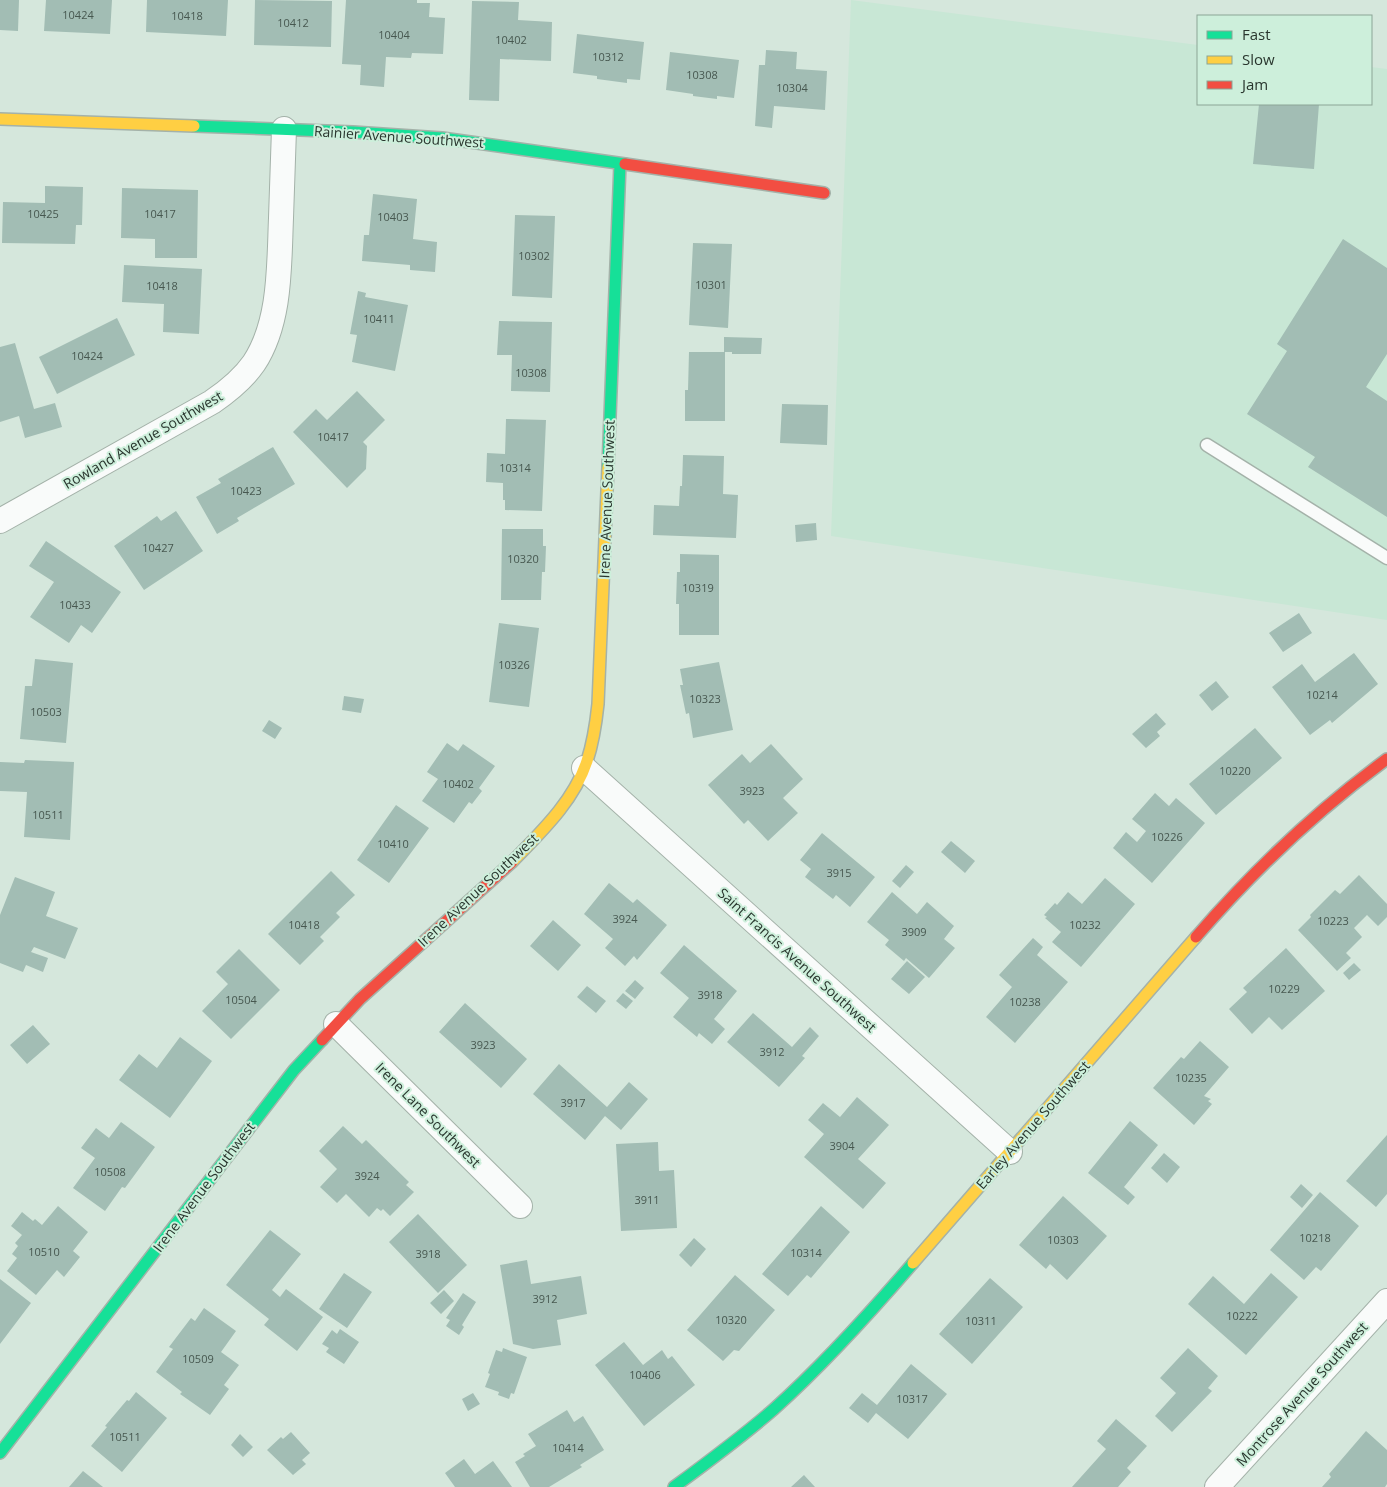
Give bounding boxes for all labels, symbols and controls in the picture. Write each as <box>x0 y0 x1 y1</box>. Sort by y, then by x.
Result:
house number: 10424 <box>62 7 94 22</box>
house number: 10418 <box>171 8 203 23</box>
house number: 10412 <box>277 15 309 30</box>
legend <box>1197 15 1372 105</box>
text: Fast <box>1242 24 1271 44</box>
house number: 10404 <box>378 27 410 42</box>
house number: 10402 <box>495 32 527 47</box>
house number: 10312 <box>592 49 624 64</box>
text: Slow <box>1242 49 1275 69</box>
house number: 10308 <box>686 67 718 82</box>
text: Jam <box>1240 74 1268 94</box>
house number: 10304 <box>776 80 808 95</box>
street label: Rainier Avenue Southwest <box>313 121 485 152</box>
house number: 10425 <box>27 206 59 221</box>
house number: 10417 <box>144 206 176 221</box>
house number: 10403 <box>377 209 409 224</box>
house number: 10302 <box>518 248 550 263</box>
house number: 10301 <box>695 277 727 292</box>
house number: 10418 <box>146 278 178 293</box>
house number: 10411 <box>363 311 395 326</box>
house number: 10424 <box>71 348 103 363</box>
house number: 10308 <box>515 365 547 380</box>
street label: Rowland Avenue Southwest <box>60 386 226 493</box>
street label: Irene Avenue Southwest <box>594 419 619 579</box>
house number: 10417 <box>317 429 349 444</box>
house number: 10314 <box>499 460 531 475</box>
house number: 10423 <box>230 483 262 498</box>
house number: 10427 <box>142 540 174 555</box>
house number: 10320 <box>507 551 539 566</box>
house number: 10319 <box>682 580 714 595</box>
house number: 10433 <box>59 597 91 612</box>
house number: 10326 <box>498 657 530 672</box>
house number: 10214 <box>1306 687 1338 702</box>
house number: 10323 <box>689 691 721 706</box>
house number: 10503 <box>30 704 62 719</box>
house number: 10220 <box>1219 763 1251 778</box>
house number: 10402 <box>442 776 474 791</box>
house number: 3923 <box>739 783 765 798</box>
house number: 10511 <box>32 807 64 822</box>
street label: Irene Avenue Southwest <box>413 829 542 951</box>
house number: 10226 <box>1151 829 1183 844</box>
house number: 10410 <box>377 836 409 851</box>
house number: 3915 <box>826 865 852 880</box>
street label: Saint Francis Avenue Southwest <box>714 883 881 1036</box>
house number: 3924 <box>612 911 638 926</box>
house number: 10223 <box>1317 913 1349 928</box>
house number: 10418 <box>288 917 320 932</box>
house number: 10232 <box>1069 917 1101 932</box>
house number: 3909 <box>901 924 927 939</box>
house number: 10229 <box>1268 981 1300 996</box>
house number: 3918 <box>697 987 723 1002</box>
house number: 10504 <box>225 992 257 1007</box>
house number: 10238 <box>1009 994 1041 1009</box>
house number: 3923 <box>470 1037 496 1052</box>
house number: 3912 <box>759 1044 785 1059</box>
street label: Earley Avenue Southwest <box>972 1056 1094 1193</box>
street label: Irene Lane Southwest <box>372 1058 485 1171</box>
house number: 10235 <box>1175 1070 1207 1085</box>
house number: 3917 <box>560 1095 586 1110</box>
street label: Irene Avenue Southwest <box>148 1118 259 1256</box>
house number: 3904 <box>829 1138 855 1153</box>
house number: 10508 <box>94 1164 126 1179</box>
house number: 3924 <box>354 1168 380 1183</box>
house number: 3911 <box>634 1192 660 1207</box>
house number: 10218 <box>1299 1230 1331 1245</box>
house number: 10303 <box>1047 1232 1079 1247</box>
house number: 10510 <box>28 1244 60 1259</box>
house number: 10314 <box>790 1245 822 1260</box>
house number: 3918 <box>415 1246 441 1261</box>
house number: 3912 <box>532 1291 558 1306</box>
house number: 10222 <box>1226 1308 1258 1323</box>
house number: 10320 <box>715 1312 747 1327</box>
house number: 10311 <box>965 1313 997 1328</box>
street label: Montrose Avenue Southwest <box>1232 1317 1372 1470</box>
house number: 10509 <box>182 1351 214 1366</box>
house number: 10406 <box>629 1367 661 1382</box>
house number: 10317 <box>896 1391 928 1406</box>
house number: 10511 <box>109 1429 141 1444</box>
house number: 10414 <box>552 1440 584 1455</box>

